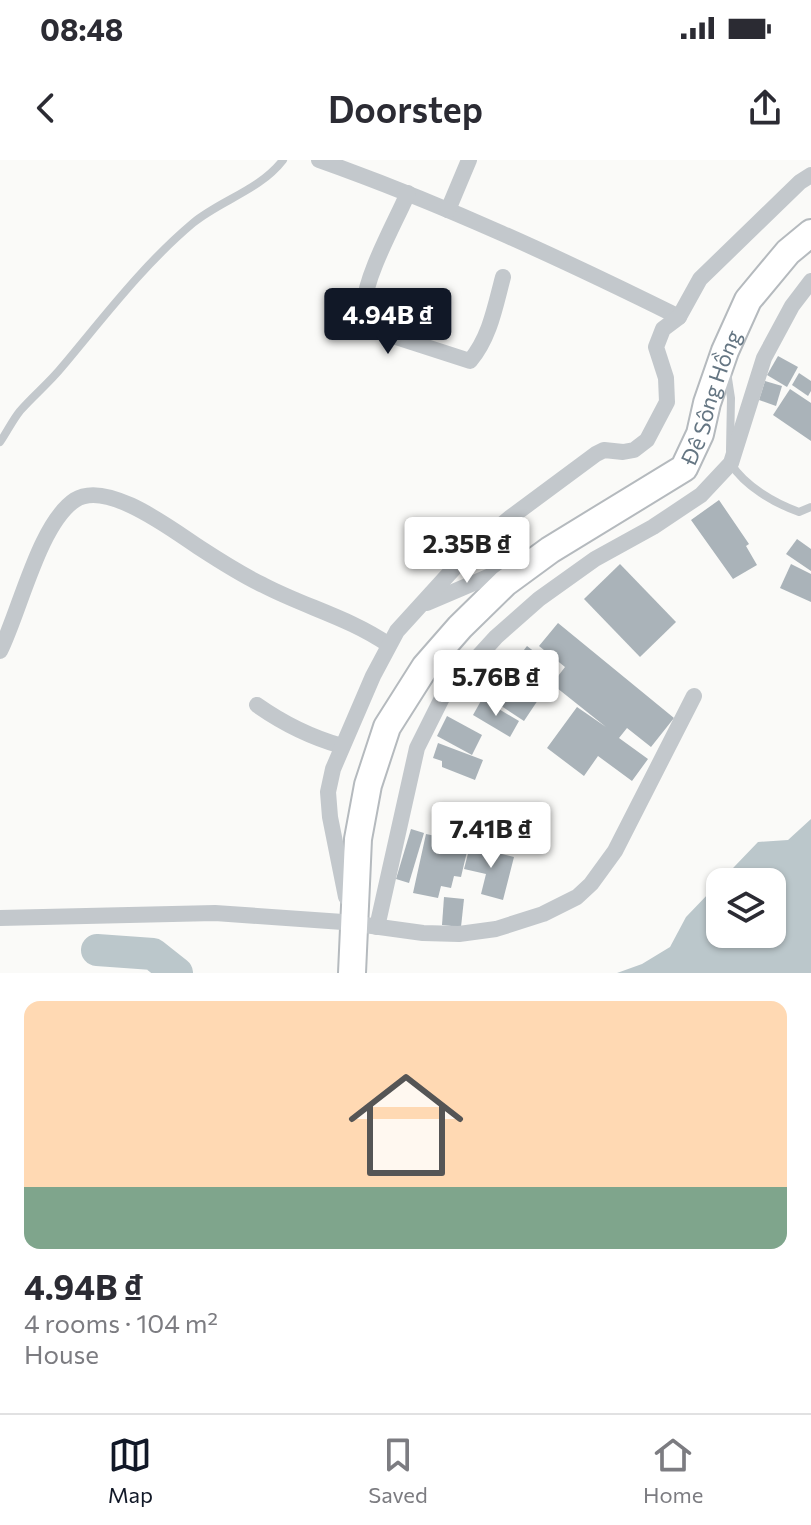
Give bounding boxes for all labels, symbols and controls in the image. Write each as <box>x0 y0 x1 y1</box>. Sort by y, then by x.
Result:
text: 08:48 <box>40 10 123 47</box>
icon: back <box>24 86 68 130</box>
text: Doorstep <box>328 86 483 130</box>
icon: share <box>743 86 787 130</box>
pin: 4.94B ₫ <box>314 288 462 356</box>
text: 4.94B ₫ <box>342 298 434 329</box>
street label: Đê Sông Hồng <box>674 325 746 470</box>
pin: 2.35B ₫ <box>393 517 541 585</box>
text: 2.35B ₫ <box>423 527 512 558</box>
pin: 5.76B ₫ <box>422 650 570 718</box>
text: 5.76B ₫ <box>452 660 540 691</box>
pin: 7.41B ₫ <box>417 802 565 870</box>
text: 7.41B ₫ <box>450 812 532 843</box>
map controls <box>706 868 786 948</box>
button: layers <box>706 868 786 948</box>
icon: home <box>334 1053 478 1197</box>
text: 4.94B ₫ <box>24 1265 144 1307</box>
text: 4 rooms · 104 m² <box>24 1307 218 1338</box>
text: House <box>24 1338 99 1369</box>
tab: Map <box>108 1433 153 1508</box>
tab: Saved <box>368 1433 428 1508</box>
tab: Home <box>643 1433 703 1508</box>

